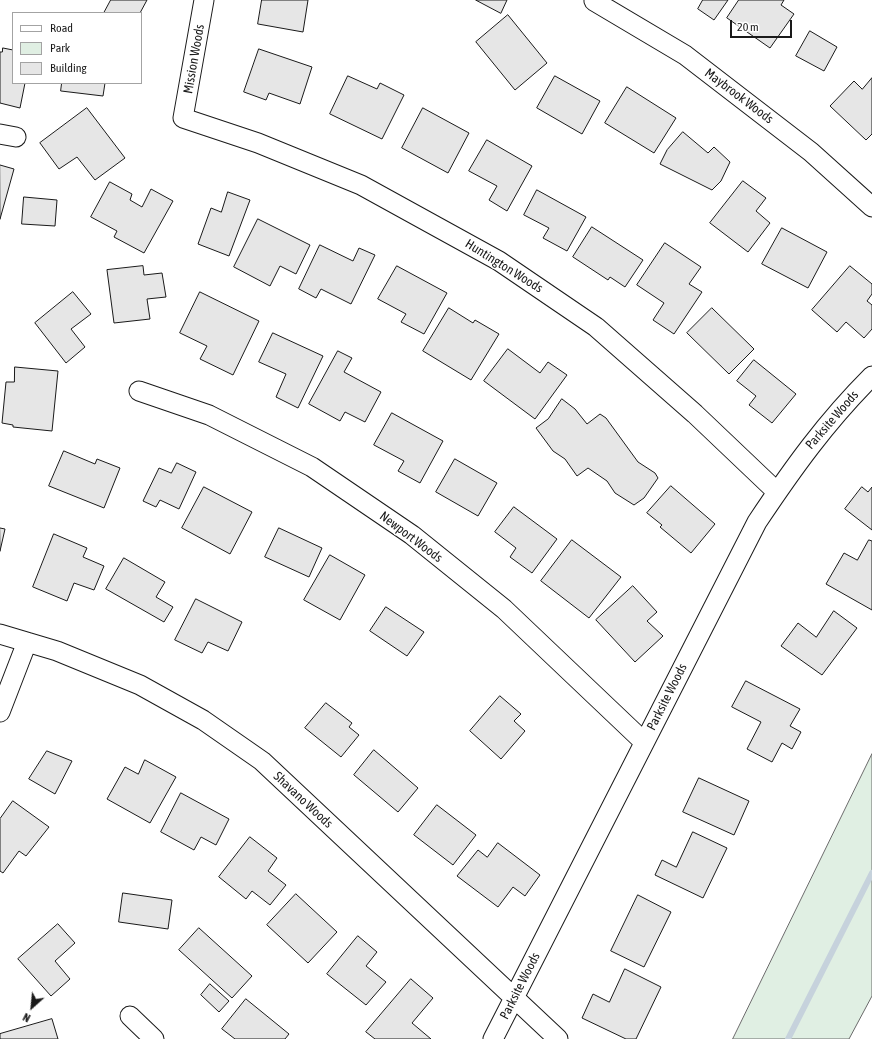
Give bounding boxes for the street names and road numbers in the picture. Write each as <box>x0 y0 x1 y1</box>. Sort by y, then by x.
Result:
street label: Mission Woods <box>180 23 208 95</box>
street label: Maybrook Woods <box>702 65 776 127</box>
street label: Huntington Woods <box>462 236 546 296</box>
street label: Parksite Woods <box>802 387 862 453</box>
street label: Newport Woods <box>376 508 446 566</box>
street label: Parksite Woods <box>644 661 690 733</box>
street label: Shavano Woods <box>270 769 336 831</box>
street label: Parksite Woods <box>497 950 543 1022</box>

